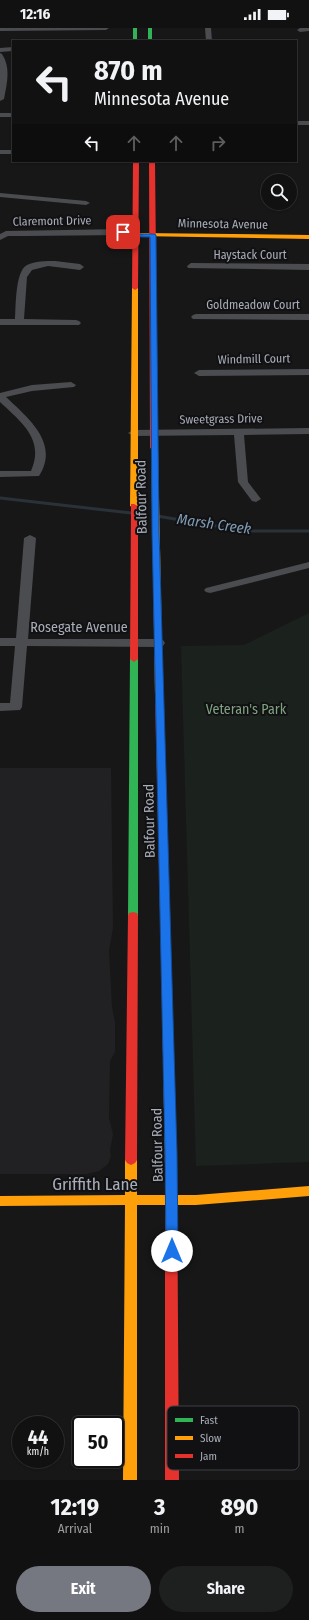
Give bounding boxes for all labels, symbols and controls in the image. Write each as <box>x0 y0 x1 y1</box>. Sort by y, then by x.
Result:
text: 12:16 <box>20 5 50 23</box>
text: 870 m <box>94 54 163 87</box>
icon: left <box>28 56 80 108</box>
text: Minnesota Avenue <box>94 88 229 110</box>
icon: left <box>81 132 103 154</box>
icon: ahead <box>123 132 145 154</box>
icon: ahead <box>165 132 187 154</box>
icon: right <box>207 132 229 154</box>
map controls <box>261 174 297 210</box>
button: search <box>261 174 297 210</box>
street label: Claremont Drive <box>13 213 92 229</box>
pin <box>106 215 140 249</box>
street label: Minnesota Avenue <box>178 216 268 232</box>
icon: arrive <box>112 221 134 243</box>
street label: Haystack Court <box>213 248 287 262</box>
street label: Goldmeadow Court <box>206 298 300 312</box>
street label: Windmill Court <box>218 351 291 367</box>
street label: Sweetgrass Drive <box>179 411 263 427</box>
street label: Balfour Road <box>132 460 151 534</box>
water label: Marsh Creek <box>176 510 253 538</box>
street label: Rosegate Avenue <box>30 619 128 636</box>
park label: Veteran's Park <box>206 701 287 718</box>
street label: Balfour Road <box>140 784 159 858</box>
street label: Balfour Road <box>148 1108 167 1182</box>
street label: Griffith Lane <box>52 1174 138 1195</box>
position arrow <box>151 1230 193 1272</box>
legend <box>167 1406 299 1470</box>
text: Fast <box>200 1414 218 1427</box>
speed limit sign: 50 <box>72 1416 124 1468</box>
text: 44 <box>28 1425 48 1449</box>
text: Slow <box>200 1432 221 1445</box>
text: km/h <box>27 1446 49 1458</box>
text: Jam <box>200 1450 217 1463</box>
text: 12:19 <box>51 1493 99 1521</box>
text: 3 <box>154 1493 165 1521</box>
text: 890 <box>220 1493 258 1521</box>
text: Arrival <box>58 1521 92 1536</box>
text: min <box>150 1521 170 1536</box>
text: m <box>234 1521 244 1536</box>
button: Exit <box>16 1566 151 1612</box>
button: Share <box>159 1566 293 1612</box>

